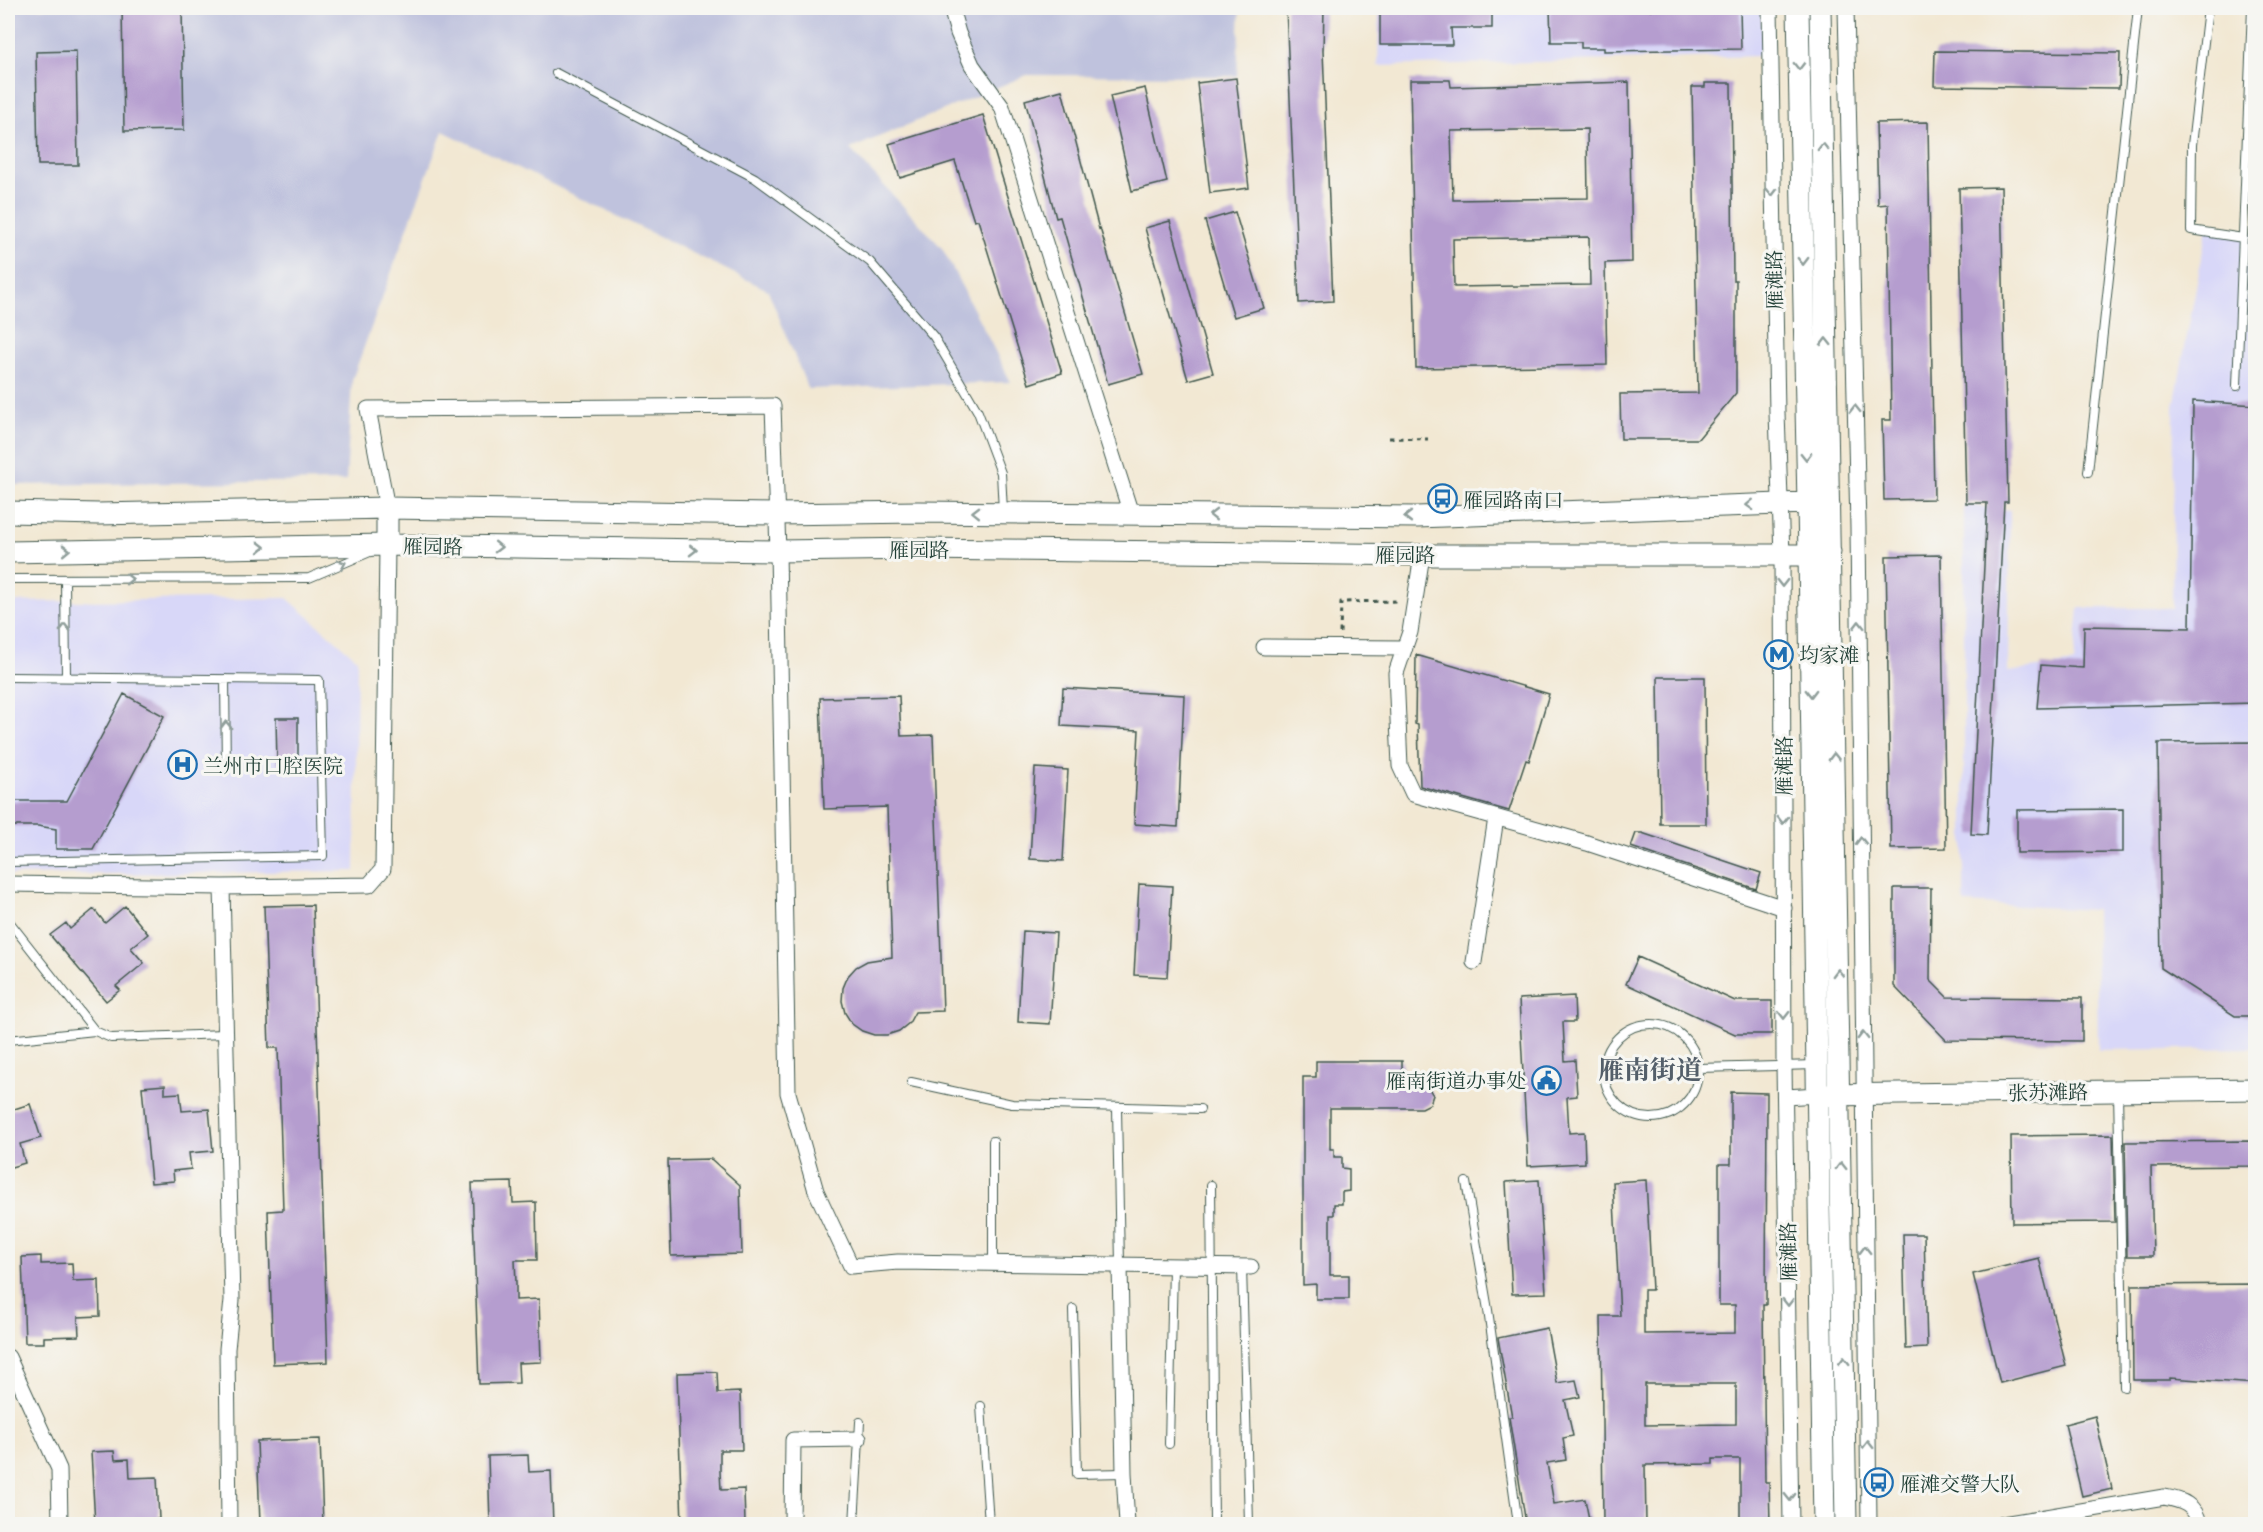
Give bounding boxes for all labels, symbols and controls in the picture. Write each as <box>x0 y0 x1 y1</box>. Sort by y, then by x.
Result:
one-way arrow <box>1793 61 1805 70</box>
one-way arrow <box>1817 142 1829 151</box>
one-way arrow <box>1766 187 1778 196</box>
street label: 雁滩路 <box>1759 250 1789 310</box>
one-way arrow <box>1797 256 1809 265</box>
one-way arrow <box>1820 337 1833 346</box>
one-way arrow <box>1849 404 1861 413</box>
one-way arrow <box>1800 451 1812 460</box>
bus stop icon: 雁园路南口 <box>1426 483 1458 515</box>
place label: 雁园路南口 <box>1463 485 1563 514</box>
one-way arrow <box>1745 499 1754 511</box>
one-way arrow <box>972 506 981 519</box>
one-way arrow <box>1209 509 1218 521</box>
one-way arrow <box>1404 511 1413 523</box>
street label: 雁园路 <box>403 531 463 561</box>
street label: 雁园路 <box>889 535 949 564</box>
street label: 雁园路 <box>1375 540 1435 569</box>
one-way arrow <box>256 541 265 553</box>
one-way arrow <box>493 541 502 553</box>
one-way arrow <box>61 544 70 556</box>
one-way arrow <box>688 544 697 556</box>
one-way arrow <box>336 559 347 571</box>
one-way arrow <box>124 573 133 585</box>
one-way arrow <box>1776 579 1788 588</box>
one-way arrow <box>1852 620 1865 629</box>
one-way arrow <box>59 624 72 633</box>
metro station icon: 均家滩 <box>1762 638 1794 670</box>
place label: 均家滩 <box>1799 640 1859 669</box>
one-way arrow <box>1805 688 1817 697</box>
one-way arrow <box>220 720 232 729</box>
street label: 雁滩路 <box>1769 736 1798 796</box>
hospital icon: 兰州市口腔医院 <box>166 749 198 781</box>
place label: 兰州市口腔医院 <box>203 751 343 780</box>
one-way arrow <box>1828 753 1840 762</box>
one-way arrow <box>1777 816 1789 825</box>
one-way arrow <box>1855 836 1867 845</box>
one-way arrow <box>1832 969 1844 978</box>
one-way arrow <box>1778 1011 1790 1020</box>
one-way arrow <box>1857 1031 1869 1040</box>
district label: 雁南街道 <box>1598 1050 1702 1089</box>
public building icon: 雁南街道办事处 <box>1531 1064 1563 1096</box>
place label: 雁南街道办事处 <box>1386 1066 1526 1095</box>
street label: 张苏滩路 <box>2008 1077 2088 1107</box>
one-way arrow <box>1835 1162 1847 1171</box>
street label: 雁滩路 <box>1773 1222 1803 1282</box>
one-way arrow <box>1859 1246 1871 1255</box>
one-way arrow <box>1782 1298 1795 1307</box>
one-way arrow <box>1838 1357 1850 1366</box>
one-way arrow <box>1862 1441 1874 1450</box>
bus stop icon: 雁滩交警大队 <box>1863 1467 1895 1499</box>
place label: 雁滩交警大队 <box>1900 1469 2020 1498</box>
one-way arrow <box>1784 1493 1797 1502</box>

